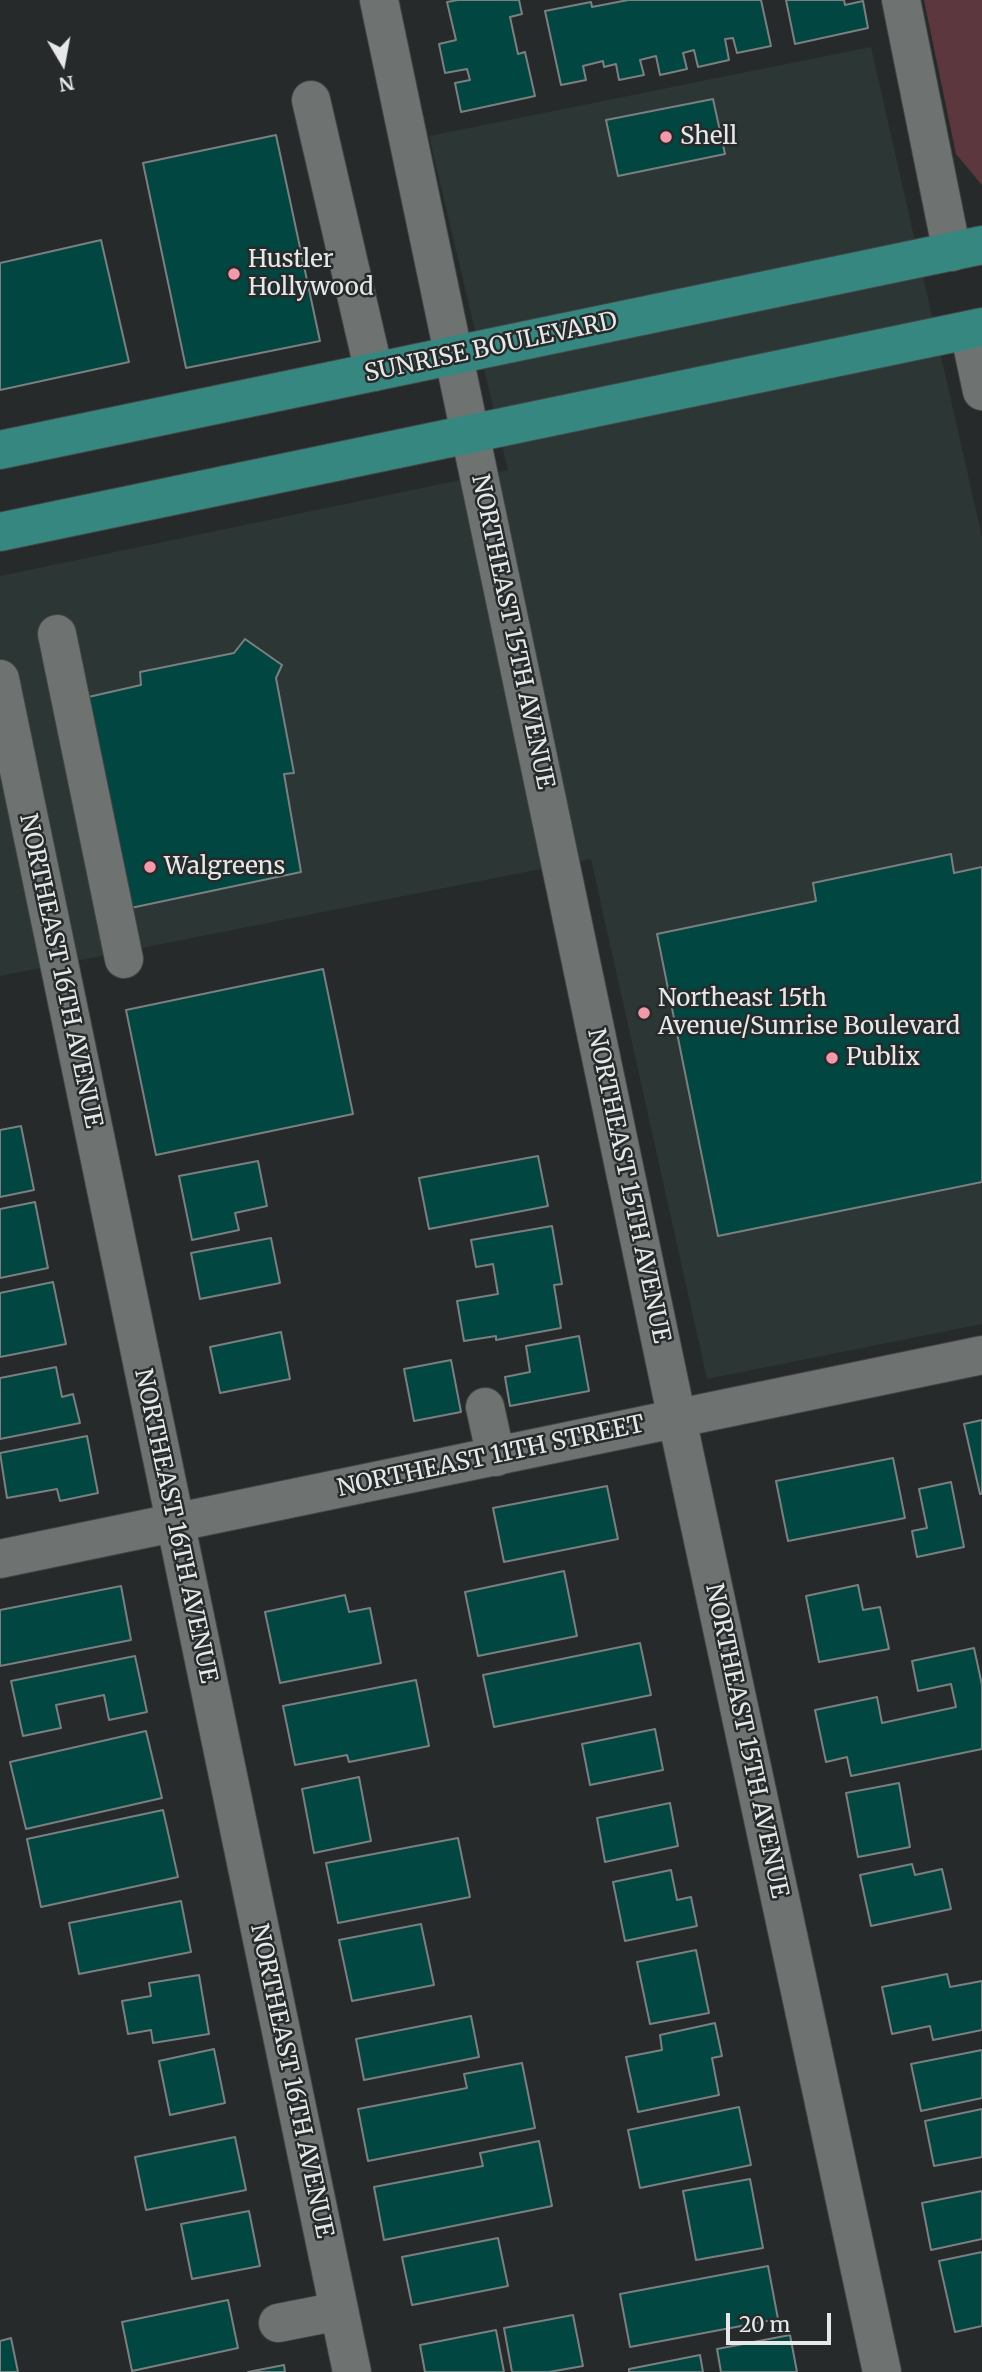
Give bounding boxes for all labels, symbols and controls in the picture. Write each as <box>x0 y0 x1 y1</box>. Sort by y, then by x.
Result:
north arrow <box>28 28 98 98</box>
text: N <box>57 71 76 97</box>
place label: Shell <box>680 123 737 151</box>
marker: Shell <box>658 129 674 145</box>
place label: Hustler Hollywood <box>248 246 374 302</box>
marker: Hustler Hollywood <box>226 266 242 282</box>
street label: SUNRISE BOULEVARD <box>362 307 620 389</box>
street label: NORTHEAST 15TH AVENUE <box>465 472 559 792</box>
street label: NORTHEAST 16TH AVENUE <box>13 811 107 1131</box>
place label: Walgreens <box>164 853 285 881</box>
marker: Walgreens <box>142 859 158 875</box>
place label: Northeast 15th Avenue/Sunrise Boulevard <box>658 985 960 1041</box>
marker: Northeast 15th Avenue/Sunrise Boulevard <box>636 1005 652 1021</box>
street label: NORTHEAST 15TH AVENUE <box>581 1026 675 1346</box>
place label: Publix <box>846 1044 920 1072</box>
marker: Publix <box>824 1050 840 1066</box>
street label: NORTHEAST 16TH AVENUE <box>128 1366 222 1686</box>
street label: NORTHEAST 11TH STREET <box>335 1410 647 1504</box>
street label: NORTHEAST 15TH AVENUE <box>699 1581 793 1901</box>
street label: NORTHEAST 16TH AVENUE <box>244 1921 338 2241</box>
scale bar <box>730 2298 835 2342</box>
text: 20 m <box>739 2311 790 2338</box>

